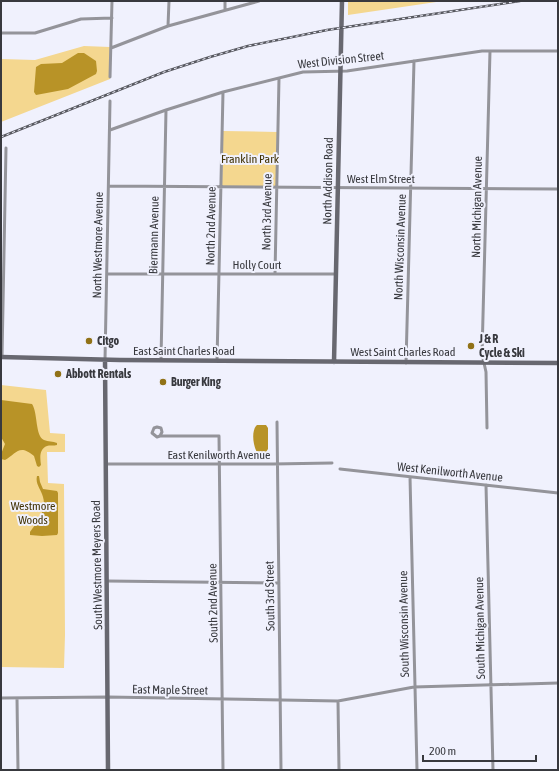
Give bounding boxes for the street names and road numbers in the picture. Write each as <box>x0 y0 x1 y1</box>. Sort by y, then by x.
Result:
street label: West Division Street <box>297 48 385 71</box>
street label: North Addison Road <box>320 137 336 225</box>
street label: North Michigan Avenue <box>469 156 485 258</box>
street label: West Elm Street <box>347 172 416 186</box>
street label: North 3rd Avenue <box>259 173 275 251</box>
street label: North 2nd Avenue <box>203 186 219 266</box>
street label: North Westmore Avenue <box>90 192 106 298</box>
street label: North Wisconsin Avenue <box>391 194 409 300</box>
street label: Biermann Avenue <box>146 196 162 274</box>
street label: Holly Court <box>232 258 282 272</box>
street label: East Saint Charles Road <box>133 344 235 358</box>
street label: West Saint Charles Road <box>350 345 456 359</box>
street label: East Kenilworth Avenue <box>168 448 271 462</box>
street label: West Kenilworth Avenue <box>397 459 503 485</box>
street label: South Westmore Meyers Road <box>89 500 105 630</box>
street label: South 3rd Street <box>262 560 278 631</box>
street label: South 2nd Avenue <box>205 563 221 643</box>
street label: South Wisconsin Avenue <box>396 571 412 677</box>
street label: South Michigan Avenue <box>472 577 488 679</box>
street label: East Maple Street <box>132 682 209 698</box>

